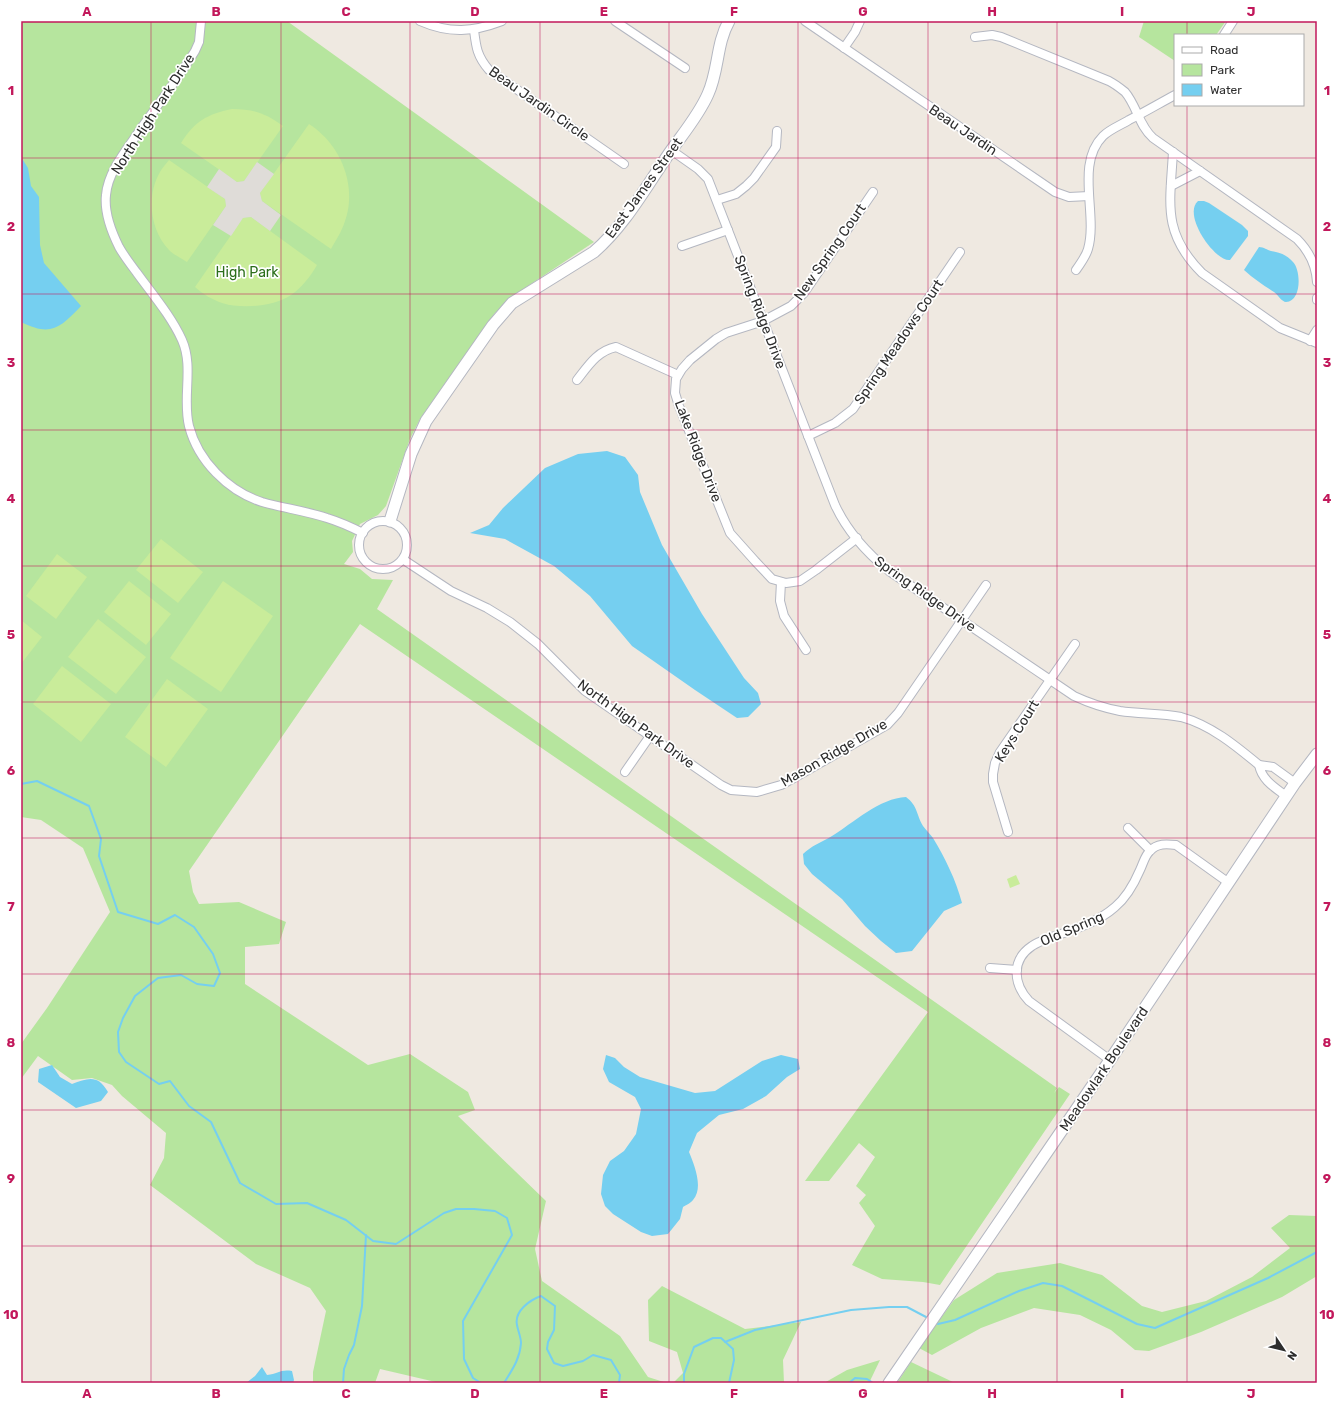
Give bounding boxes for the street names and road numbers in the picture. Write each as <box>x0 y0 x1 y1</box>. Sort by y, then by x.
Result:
street label: North High Park Drive <box>108 50 198 177</box>
street label: Beau Jardin Circle <box>485 63 593 145</box>
street label: Beau Jardin <box>926 101 1000 159</box>
street label: East James Street <box>602 134 686 242</box>
street label: New Spring Court <box>790 200 870 304</box>
street label: Spring Ridge Drive <box>731 253 790 371</box>
street label: Spring Meadows Court <box>851 276 947 408</box>
street label: Lake Ridge Drive <box>671 398 725 505</box>
street label: Spring Ridge Drive <box>871 553 979 636</box>
street label: North High Park Drive <box>574 676 698 772</box>
street label: Keys Court <box>991 696 1043 765</box>
street label: Mason Ridge Drive <box>778 716 890 790</box>
street label: Old Spring <box>1038 908 1106 950</box>
street label: Meadowlark Boulevard <box>1056 1003 1152 1135</box>

